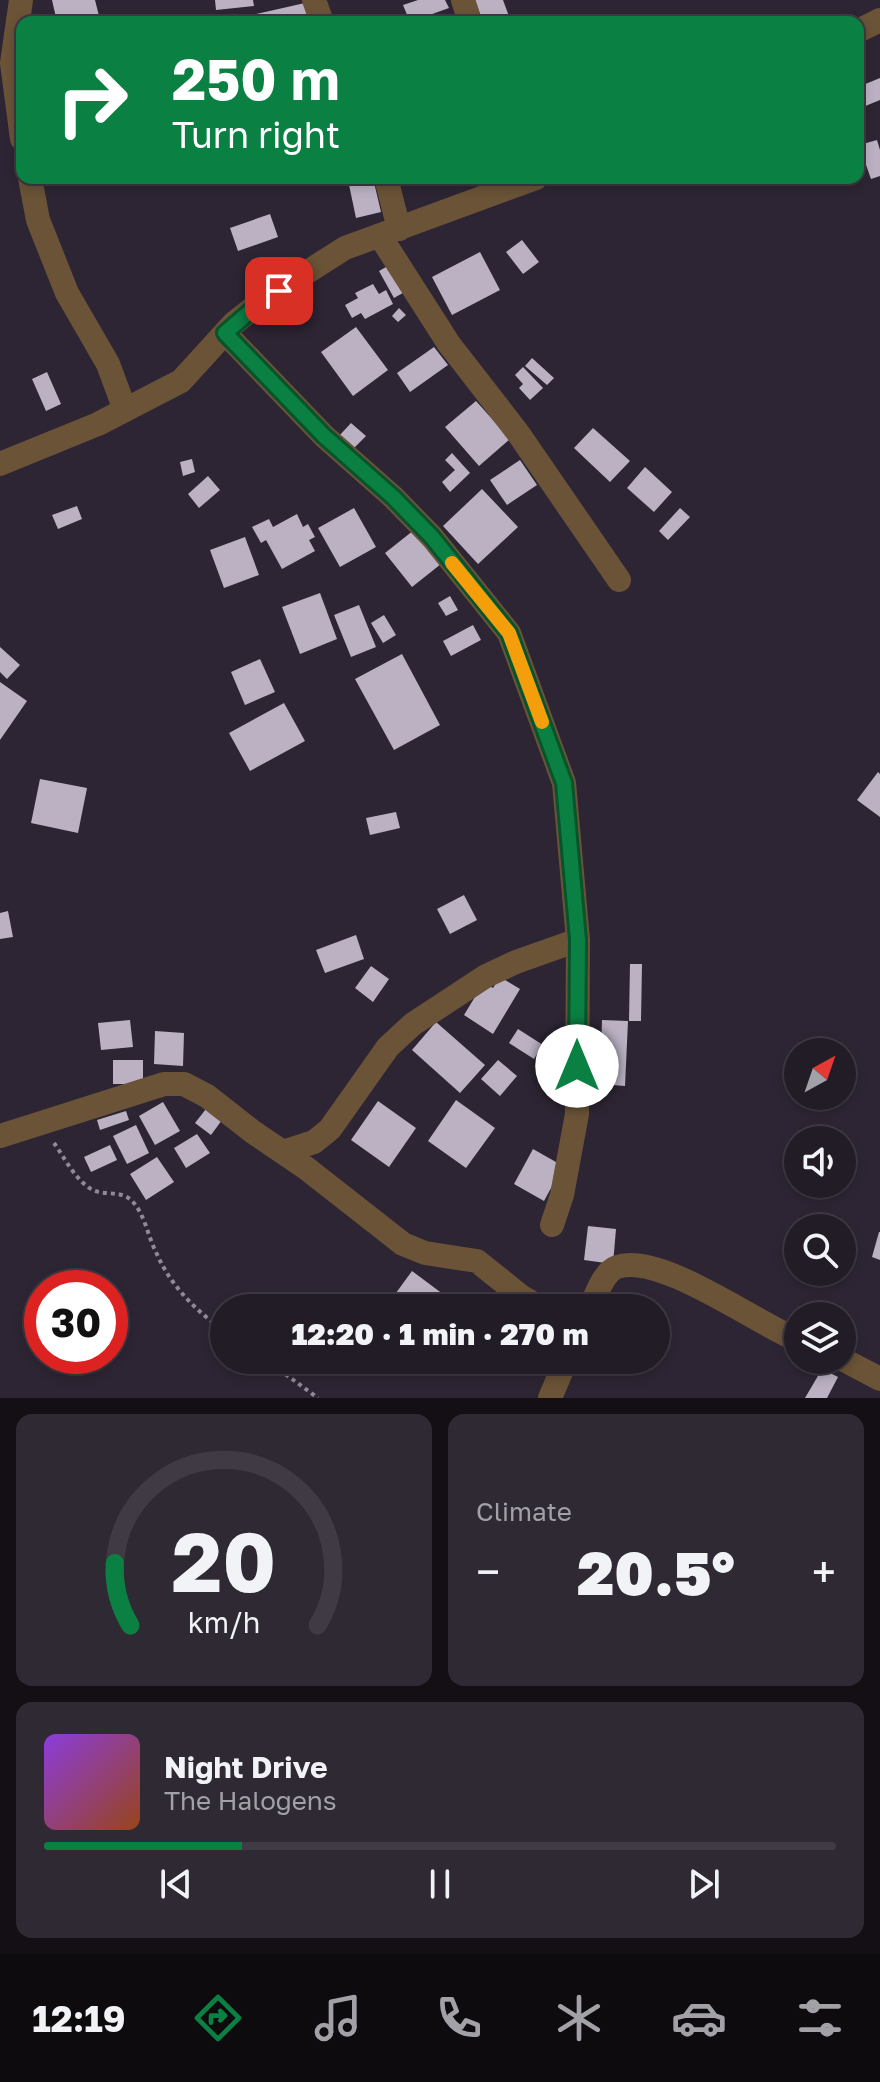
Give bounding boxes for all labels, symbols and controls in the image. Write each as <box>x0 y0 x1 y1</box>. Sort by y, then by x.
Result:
text: 250 m <box>172 45 340 112</box>
icon: right <box>40 48 144 152</box>
text: Turn right <box>172 113 340 156</box>
pin <box>245 257 313 325</box>
icon: arrive <box>257 269 301 313</box>
position arrow <box>535 1024 619 1108</box>
north arrow <box>784 1038 856 1110</box>
map controls <box>784 1038 856 1374</box>
button: sound <box>784 1126 856 1198</box>
button: search <box>784 1214 856 1286</box>
speed limit sign: 30 <box>24 1270 128 1374</box>
button: layers <box>784 1302 856 1374</box>
text: 12:20 · 1 min · 270 m <box>291 1316 589 1352</box>
text: Climate <box>476 1496 572 1527</box>
text: 20 <box>172 1510 276 1610</box>
text: 20.5° <box>577 1536 735 1608</box>
text: − <box>476 1545 500 1598</box>
text: + <box>812 1545 836 1598</box>
text: km/h <box>188 1605 260 1639</box>
text: Night Drive <box>164 1749 328 1785</box>
text: The Halogens <box>164 1785 337 1816</box>
icon: previous <box>154 1862 198 1906</box>
icon: pause <box>418 1862 462 1906</box>
icon: next <box>682 1862 726 1906</box>
icon: directions <box>190 1990 246 2046</box>
icon: music <box>310 1990 366 2046</box>
icon: phone <box>431 1990 487 2046</box>
icon: climate <box>551 1990 607 2046</box>
icon: car <box>671 1990 727 2046</box>
icon: filters <box>792 1990 848 2046</box>
text: 12:19 <box>32 1997 126 2040</box>

